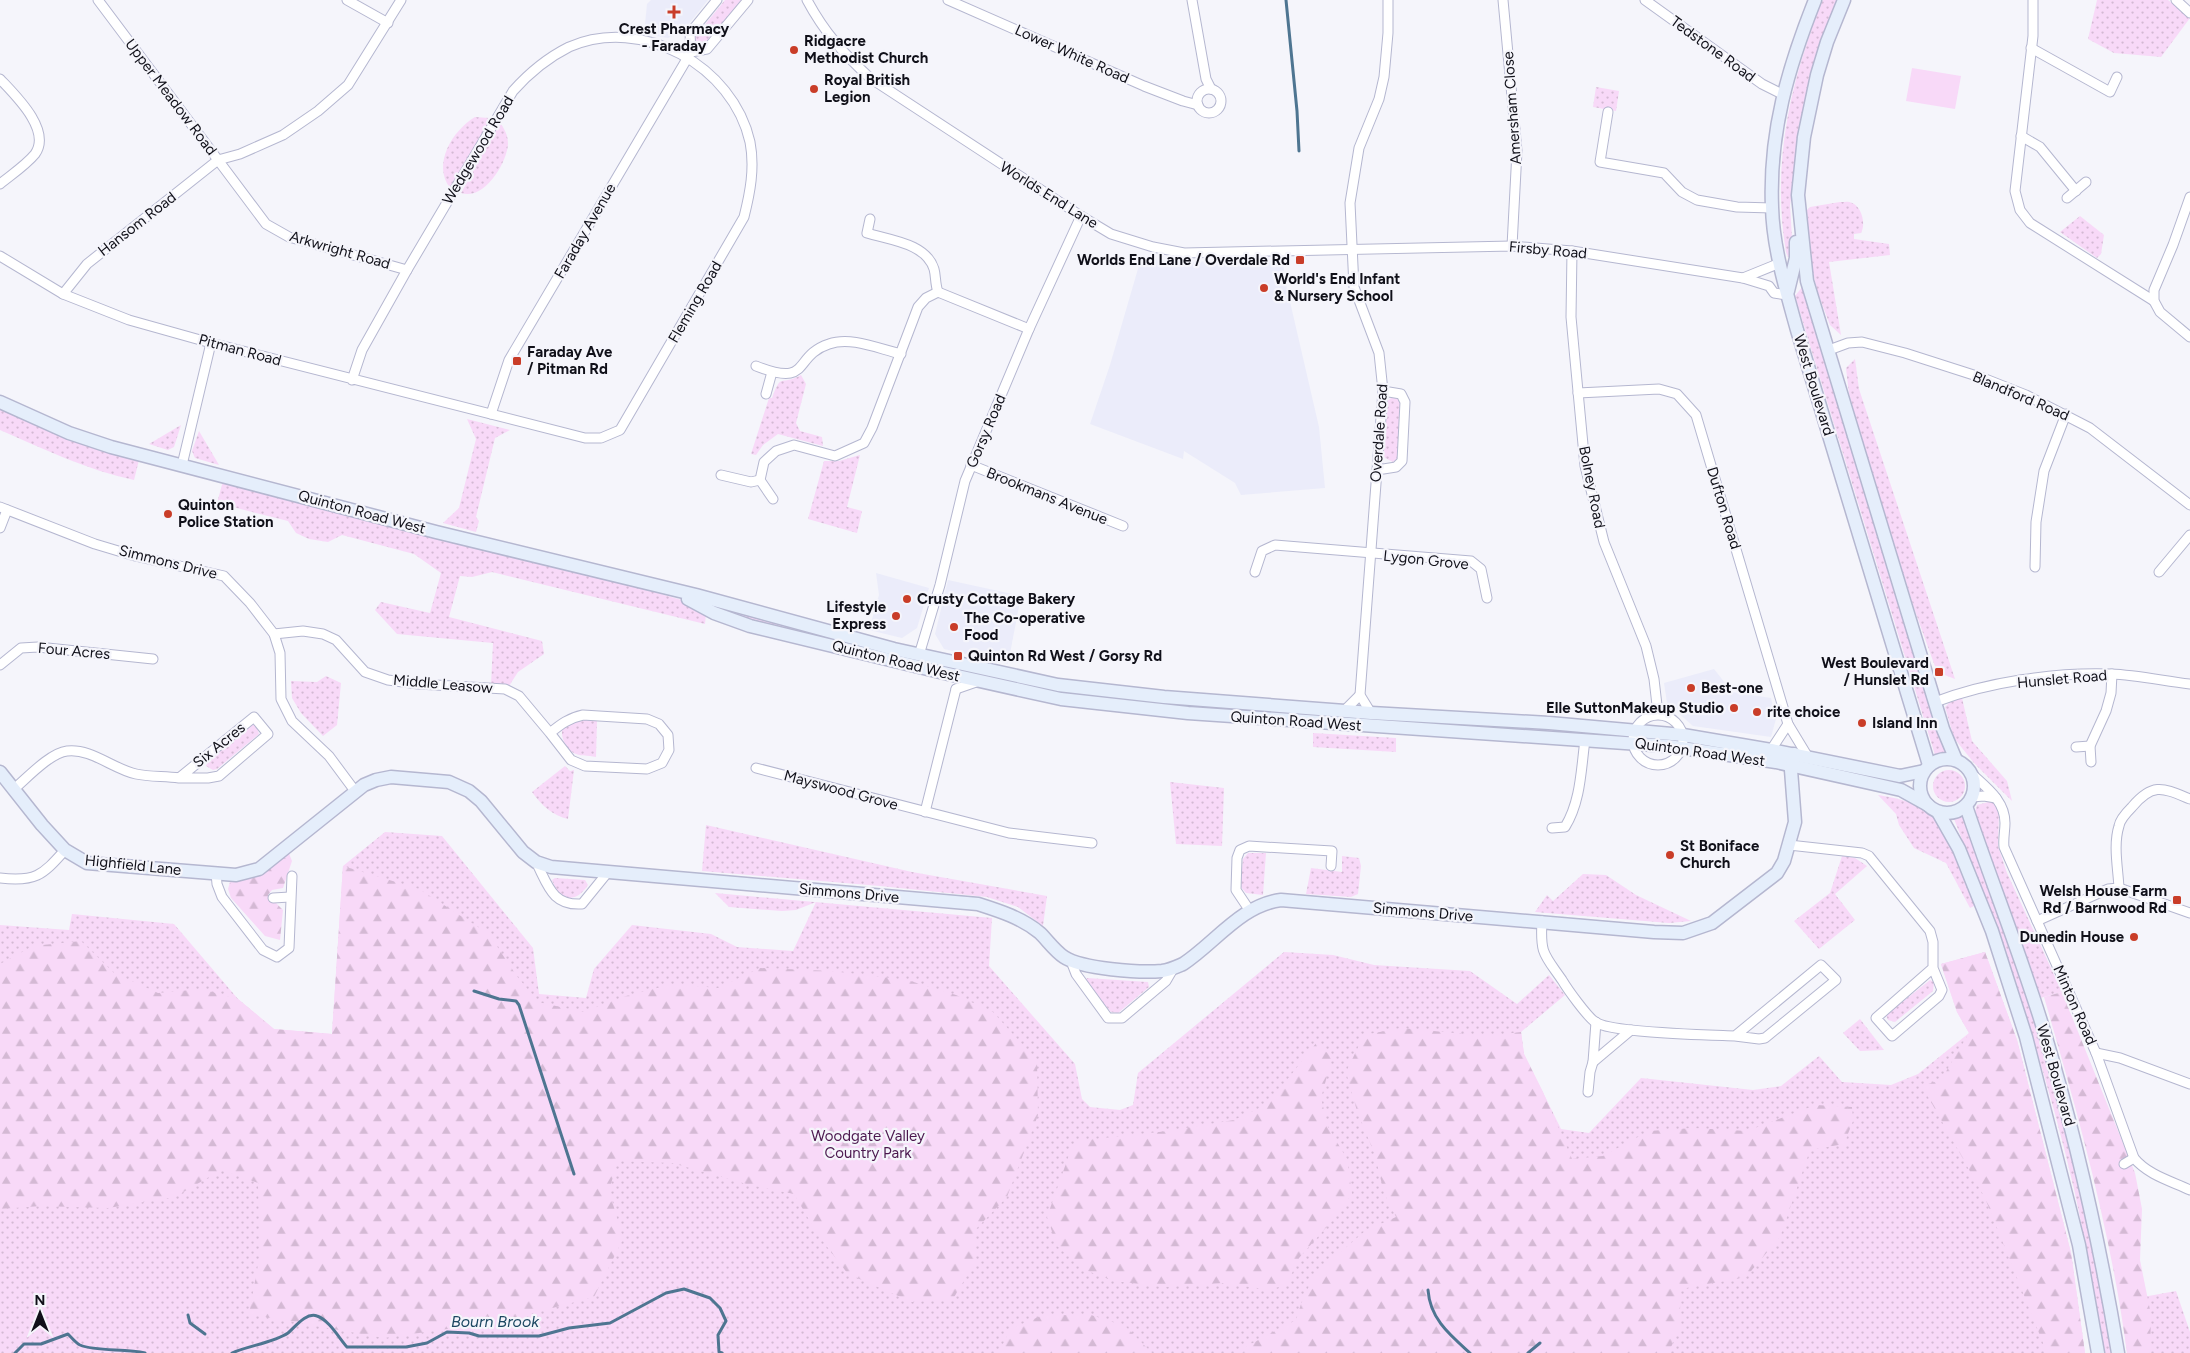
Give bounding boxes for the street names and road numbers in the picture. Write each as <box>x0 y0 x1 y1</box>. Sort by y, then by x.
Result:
street label: Tedstone Road <box>1667 12 1759 86</box>
street label: Lower White Road <box>1012 21 1132 87</box>
street label: Upper Meadow Road <box>121 35 221 159</box>
street label: Amersham Close <box>1499 51 1525 165</box>
street label: Wedgewood Road <box>438 92 518 208</box>
street label: Worlds End Lane <box>997 158 1101 232</box>
street label: Faraday Avenue <box>550 180 620 282</box>
street label: Hansom Road <box>94 188 180 260</box>
street label: Arkwright Road <box>288 227 392 273</box>
street label: Firsby Road <box>1508 238 1588 262</box>
street label: Fleming Road <box>664 258 726 346</box>
street label: Pitman Road <box>197 330 283 370</box>
street label: West Boulevard <box>1790 332 1838 438</box>
street label: Blandford Road <box>1970 367 2072 425</box>
street label: Overdale Road <box>1367 383 1391 483</box>
street label: Gorsy Road <box>962 391 1010 471</box>
street label: Bolney Road <box>1575 444 1609 530</box>
street label: Brookmans Avenue <box>984 463 1110 529</box>
street label: Dufton Road <box>1703 465 1745 551</box>
street label: Quinton Road West <box>296 486 428 538</box>
street label: Simmons Drive <box>117 541 219 583</box>
street label: Lygon Grove <box>1382 547 1470 573</box>
street label: Quinton Road West <box>830 636 962 686</box>
street label: Four Acres <box>37 639 111 663</box>
street label: Hunslet Road <box>2016 666 2108 692</box>
street label: Middle Leasow <box>392 671 494 697</box>
street label: Quinton Road West <box>1230 707 1362 735</box>
street label: Six Acres <box>189 719 249 771</box>
street label: Quinton Road West <box>1634 734 1767 770</box>
street label: Mayswood Grove <box>782 766 900 814</box>
street label: Highfield Lane <box>84 851 182 879</box>
street label: Simmons Drive <box>798 880 900 906</box>
street label: Simmons Drive <box>1372 899 1474 925</box>
street label: Minton Road <box>2049 962 2101 1048</box>
street label: West Boulevard <box>2033 1022 2079 1128</box>

